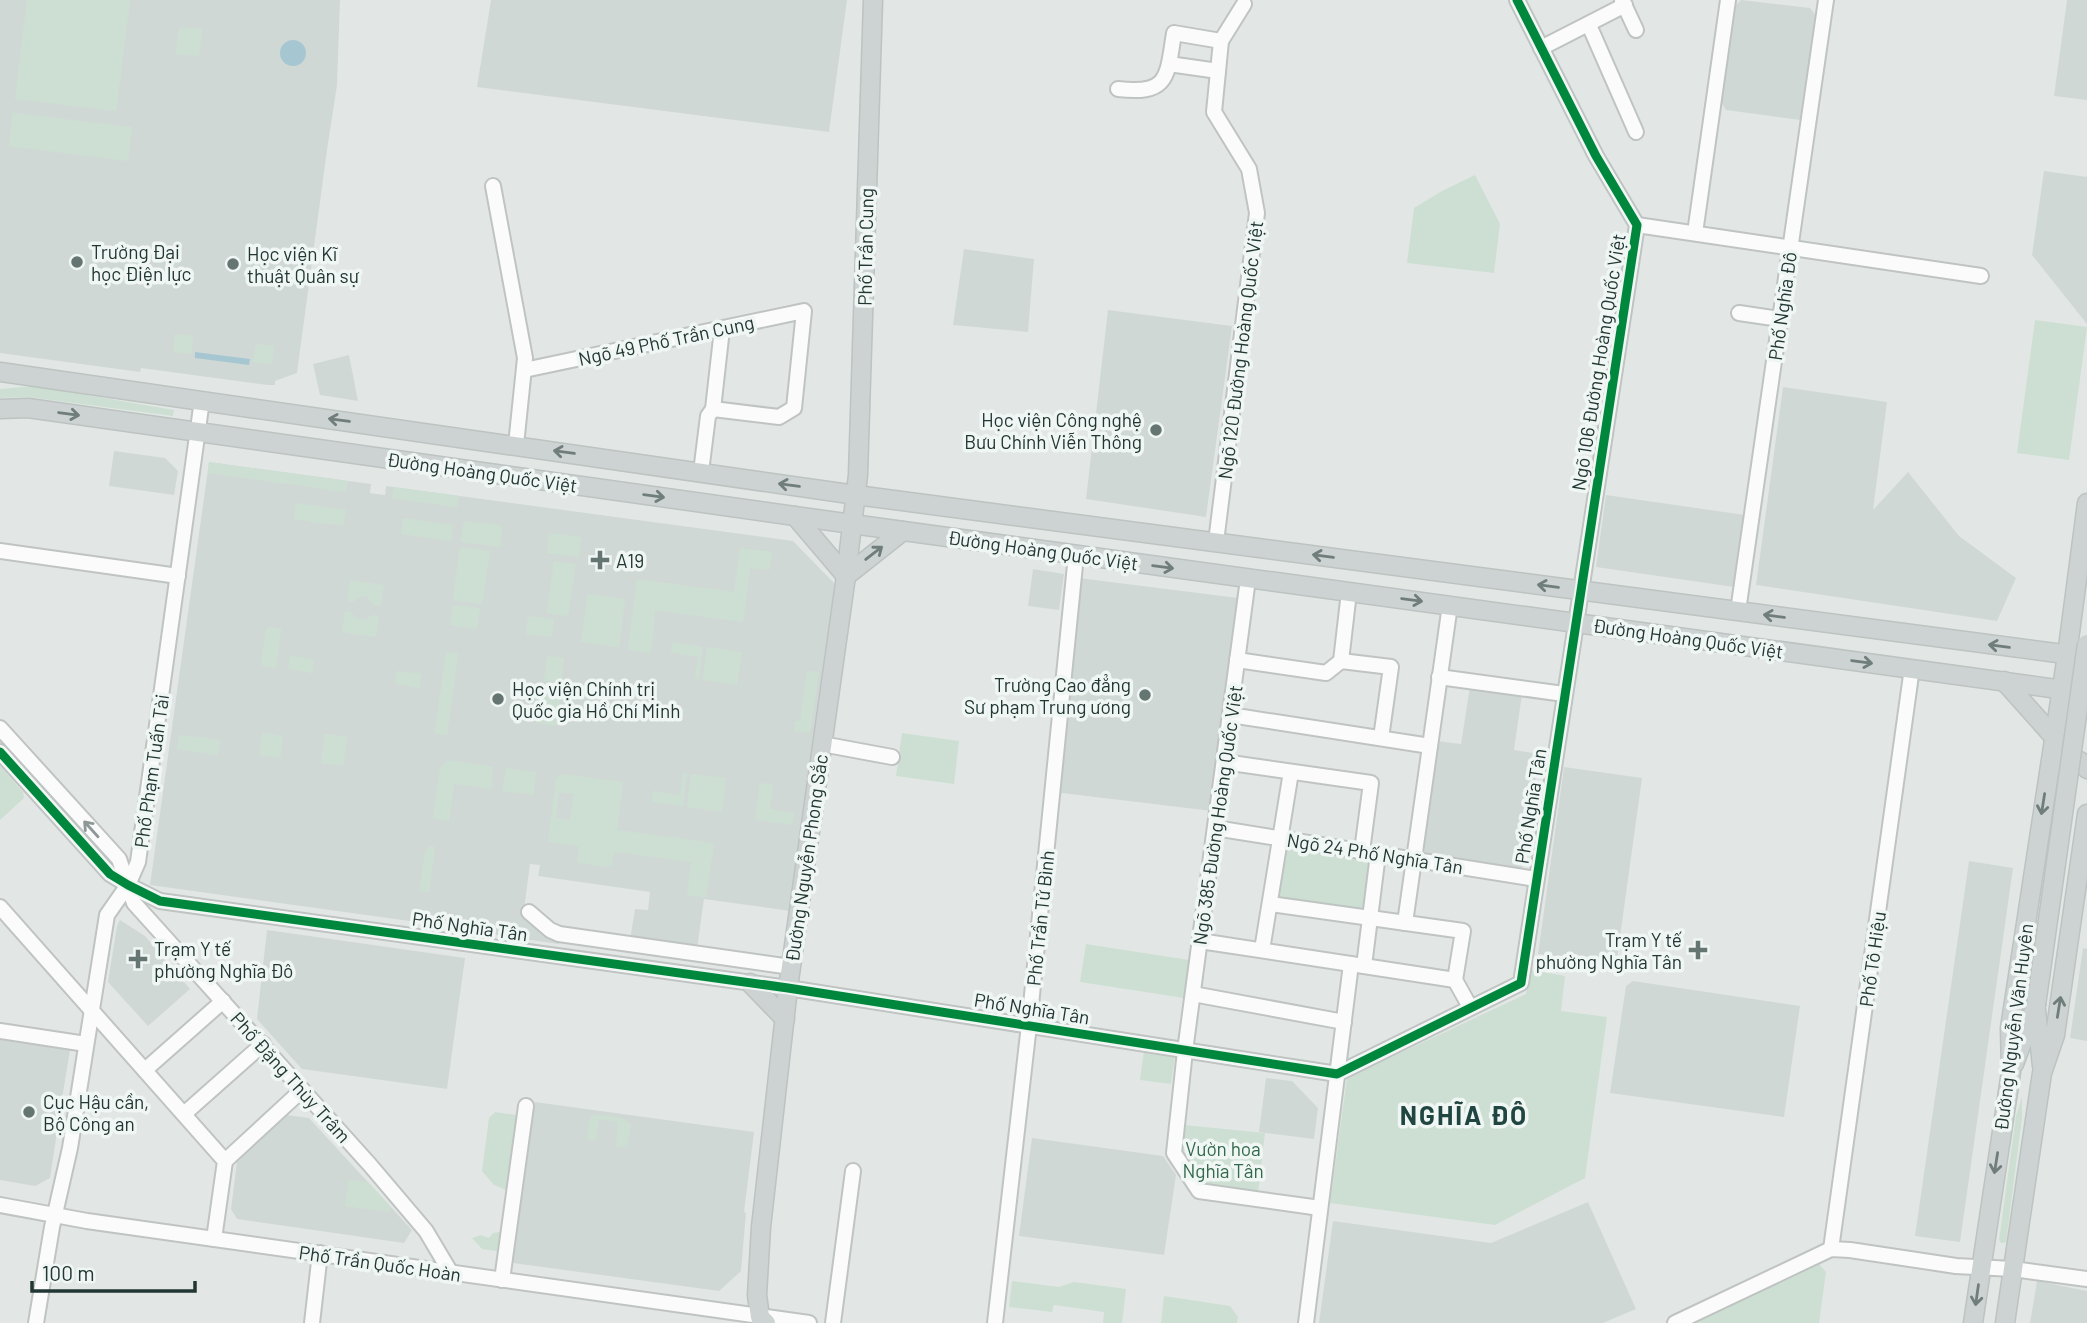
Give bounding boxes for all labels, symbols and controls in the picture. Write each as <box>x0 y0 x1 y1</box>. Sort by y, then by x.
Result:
street label: Phố Trần Cung <box>852 188 878 306</box>
street label: Ngõ 120 Đường Hoàng Quốc Việt <box>1213 219 1267 481</box>
street label: Ngõ 106 Đường Hoàng Quốc Việt <box>1566 232 1630 492</box>
place label: Trường Đại học Điện lực <box>91 240 191 285</box>
place label: Học viện Kĩ thuật Quân sự <box>247 242 360 287</box>
street label: Phố Nghĩa Đô <box>1763 250 1801 362</box>
marker: Trường Đại học Điện lực <box>69 254 85 270</box>
marker: Học viện Kĩ thuật Quân sự <box>225 256 241 272</box>
street label: Ngõ 49 Phố Trần Cung <box>576 310 756 370</box>
one-way arrow <box>57 408 80 421</box>
place label: Học viện Công nghệ Bưu Chính Viễn Thông <box>964 408 1142 453</box>
one-way arrow <box>328 413 351 426</box>
marker: Học viện Công nghệ Bưu Chính Viễn Thông <box>1148 422 1164 438</box>
one-way arrow <box>553 445 576 458</box>
street label: Đường Hoàng Quốc Việt <box>385 447 579 497</box>
one-way arrow <box>778 478 801 491</box>
one-way arrow <box>642 490 665 503</box>
street label: Đường Hoàng Quốc Việt <box>946 525 1140 575</box>
one-way arrow <box>865 546 883 561</box>
place label: A19 <box>616 549 644 572</box>
one-way arrow <box>1312 549 1335 562</box>
marker: A19 <box>590 550 610 570</box>
one-way arrow <box>1151 560 1174 573</box>
one-way arrow <box>1537 580 1560 593</box>
one-way arrow <box>1401 594 1423 607</box>
one-way arrow <box>1763 609 1786 622</box>
street label: Đường Hoàng Quốc Việt <box>1591 613 1785 663</box>
one-way arrow <box>1988 640 2011 653</box>
one-way arrow <box>1850 655 1873 668</box>
place label: Trường Cao đẳng Sư phạm Trung ương <box>964 673 1131 718</box>
place label: Học viện Chính trị Quốc gia Hồ Chí Minh <box>512 677 680 722</box>
street label: Ngõ 385 Đường Hoàng Quốc Việt <box>1187 684 1247 946</box>
marker: Trường Cao đẳng Sư phạm Trung ương <box>1137 687 1153 703</box>
marker: Học viện Chính trị Quốc gia Hồ Chí Minh <box>490 691 506 707</box>
street label: Phố Phạm Tuấn Tài <box>129 693 173 849</box>
street label: Phố Nghĩa Tân <box>1510 747 1550 865</box>
street label: Đường Nguyễn Phong Sắc <box>780 753 832 963</box>
one-way arrow <box>2037 792 2050 815</box>
one-way arrow <box>83 821 100 838</box>
street label: Ngõ 24 Phố Nghĩa Tân <box>1285 828 1465 878</box>
street label: Phố Trần Tử Bình <box>1021 849 1059 987</box>
street label: Phố Nghĩa Tân <box>411 906 529 946</box>
street label: Phố Tô Hiệu <box>1854 910 1890 1008</box>
street label: Đường Nguyễn Văn Huyên <box>1989 922 2037 1132</box>
place label: Trạm Y tế phường Nghĩa Tân <box>1535 928 1682 973</box>
place label: Trạm Y tế phường Nghĩa Đô <box>154 937 293 982</box>
marker: Trạm Y tế phường Nghĩa Tân <box>1688 940 1708 960</box>
marker: Trạm Y tế phường Nghĩa Đô <box>128 949 148 969</box>
street label: Phố Nghĩa Tân <box>973 988 1091 1028</box>
one-way arrow <box>2053 996 2066 1019</box>
street label: Phố Đặng Thùy Trâm <box>226 1007 356 1147</box>
place label: Cục Hậu cần, Bộ Công an <box>43 1090 149 1135</box>
district label: NGHĨA ĐÔ <box>1400 1099 1528 1130</box>
marker: Cục Hậu cần, Bộ Công an <box>21 1104 37 1120</box>
park label: Vườn hoa Nghĩa Tân <box>1182 1137 1264 1182</box>
one-way arrow <box>1990 1152 2003 1174</box>
street label: Phố Trần Quốc Hoàn <box>297 1240 463 1286</box>
scale bar <box>32 1250 194 1294</box>
text: 100 m <box>42 1260 95 1285</box>
one-way arrow <box>1970 1283 1983 1306</box>

